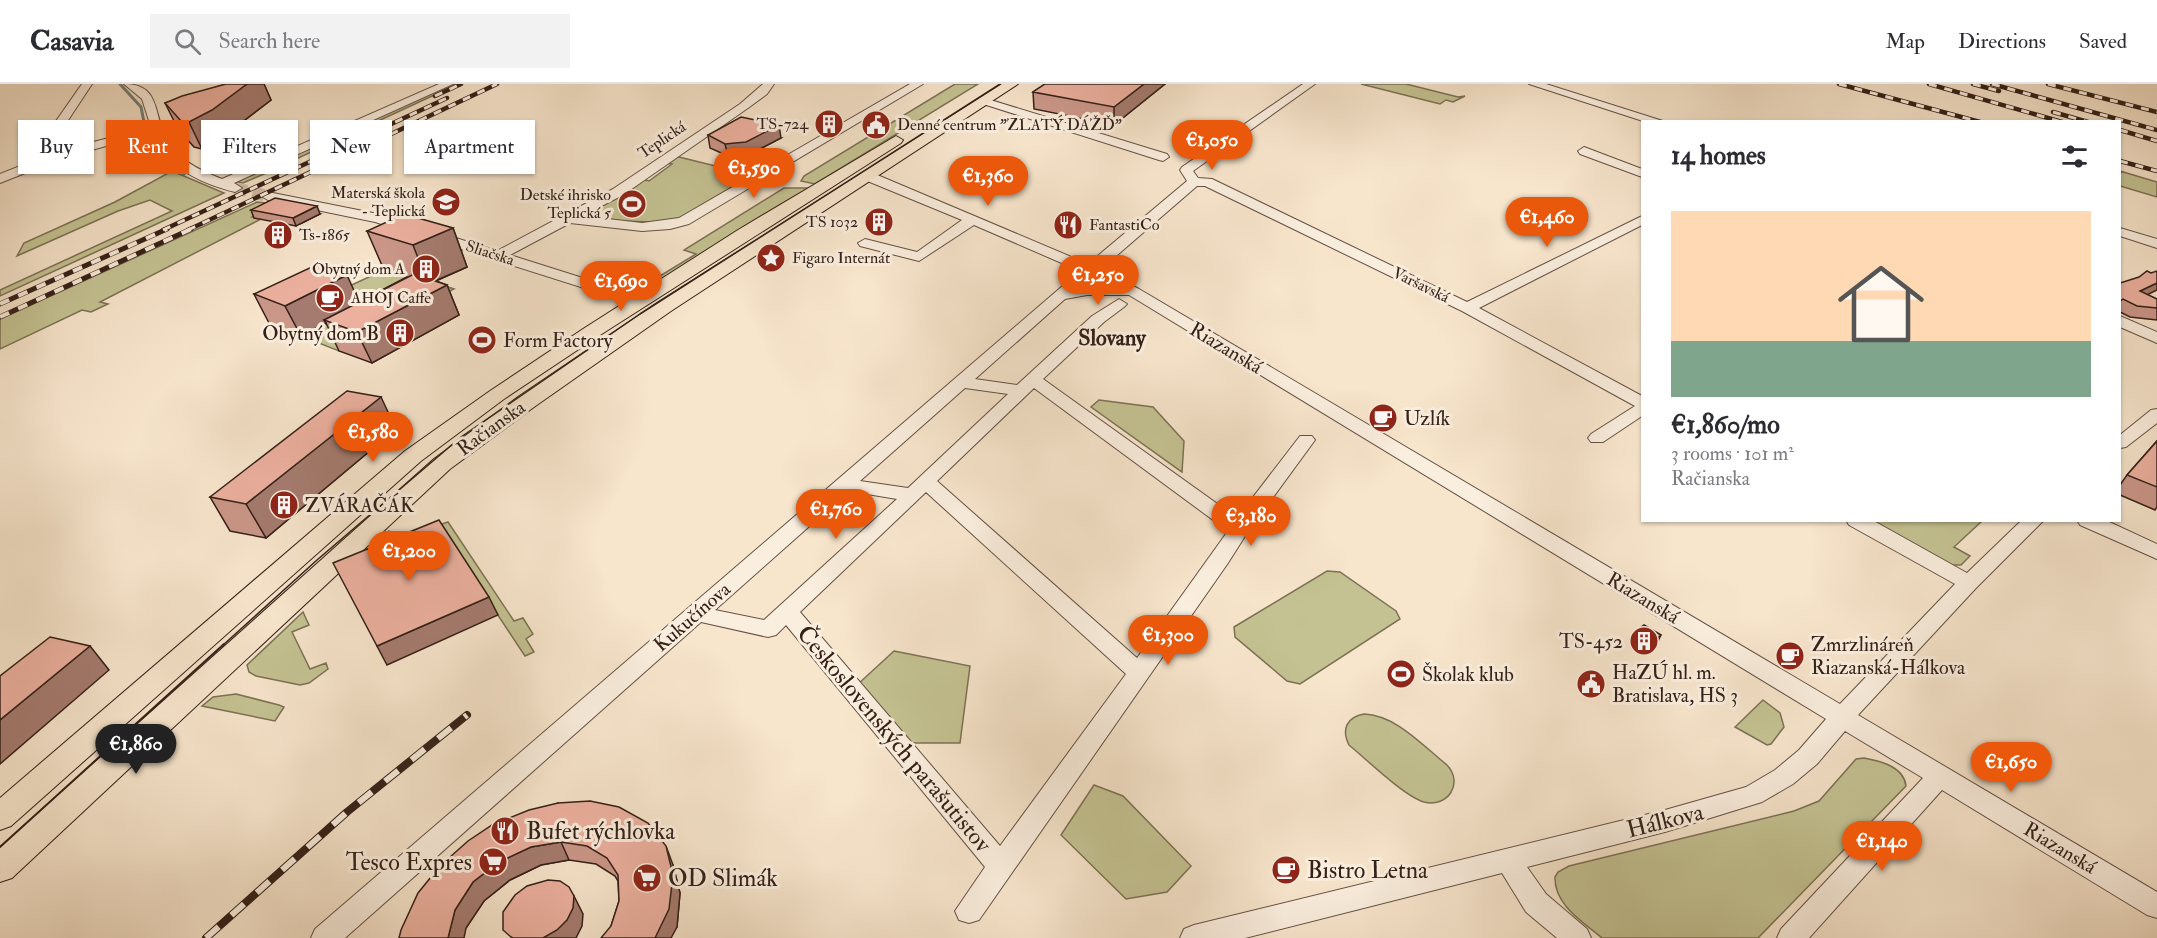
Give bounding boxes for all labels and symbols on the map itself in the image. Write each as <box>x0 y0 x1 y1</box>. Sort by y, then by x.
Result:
building icon: TS-724 <box>813 108 845 140</box>
public building icon: Denné centrum "ZLATÝ DÁŽĎ" <box>860 109 892 141</box>
place label: TS-724 <box>756 114 809 134</box>
place label: Denné centrum "ZLATÝ DÁŽĎ" <box>897 114 1122 135</box>
street label: Teplická <box>634 117 691 164</box>
pin: €1,050 <box>1163 120 1261 171</box>
pin: €1,590 <box>705 148 803 199</box>
pin: €1,360 <box>939 156 1037 207</box>
place label: Materská škola - Teplická <box>331 183 425 222</box>
place label: Detské ihrisko Teplická 5 <box>520 185 611 224</box>
school or university icon: Materská škola - Teplická <box>430 186 462 218</box>
sports icon: Detské ihrisko Teplická 5 <box>616 188 648 220</box>
pin: €1,460 <box>1498 197 1596 248</box>
building icon: TS 1032 <box>863 206 895 238</box>
restaurant icon: FantastiCo <box>1052 209 1084 241</box>
place label: TS 1032 <box>806 212 858 232</box>
place label: FantastiCo <box>1089 215 1160 235</box>
building icon: Ts-1865 <box>262 219 294 251</box>
place label: Ts-1865 <box>299 225 350 245</box>
street label: Sliačska <box>463 236 517 270</box>
place icon: Figaro Internát <box>755 242 787 274</box>
place label: Figaro Internát <box>792 248 890 268</box>
building icon: Obytný dom A <box>410 253 442 285</box>
pin: €1,250 <box>1049 255 1147 306</box>
place label: Obytný dom A <box>312 259 405 279</box>
pin: €1,690 <box>572 261 670 312</box>
street label: Varšavská <box>1389 263 1453 307</box>
cafe icon: AHOJ Caffe <box>314 282 346 314</box>
place label: AHOJ Caffe <box>350 288 431 309</box>
building icon: Obytný dom B <box>384 317 416 349</box>
street label: Riazanská <box>1185 317 1268 380</box>
place label: Obytný dom B <box>262 321 379 346</box>
sports icon: Form Factory <box>466 324 498 356</box>
district label: Slovany <box>1078 324 1147 353</box>
place label: Form Factory <box>503 328 614 353</box>
street label: Račianska <box>452 394 531 461</box>
cafe icon: Uzlík <box>1367 402 1399 434</box>
place label: Uzlík <box>1404 406 1450 431</box>
pin: €1,580 <box>324 412 422 463</box>
building icon: ZVÁRAČÁK <box>268 489 300 521</box>
pin: €1,760 <box>787 489 885 540</box>
place label: ZVÁRAČÁK <box>305 492 415 518</box>
pin: €3,180 <box>1202 496 1300 547</box>
pin: €1,200 <box>360 531 458 582</box>
street label: Riazanská <box>1602 567 1685 630</box>
street label: Kukučínova <box>648 576 736 657</box>
pin: €1,300 <box>1119 615 1217 666</box>
street label: Československých parašutistov <box>790 618 999 859</box>
building icon: TS-452 <box>1628 625 1660 657</box>
place label: TS-452 <box>1559 629 1623 654</box>
place label: Zmrzlináreň Riazanská-Hálkova <box>1811 632 1966 680</box>
cafe icon: Zmrzlináreň Riazanská-Hálkova <box>1774 640 1806 672</box>
sports icon: Školak klub <box>1385 658 1417 690</box>
place label: HaZÚ hl. m. Bratislava, HS 3 <box>1612 659 1738 708</box>
place label: Školak klub <box>1422 661 1514 687</box>
public building icon: HaZÚ hl. m. Bratislava, HS 3 <box>1575 668 1607 700</box>
pin: €1,860 <box>87 724 185 775</box>
pin: €1,650 <box>1962 742 2060 793</box>
street label: Hálkova <box>1623 796 1708 845</box>
restaurant icon: Bufet rýchlovka <box>489 815 521 847</box>
place label: Bufet rýchlovka <box>526 816 676 847</box>
street label: Riazanská <box>2019 817 2102 880</box>
pin: €1,140 <box>1833 821 1931 872</box>
supermarket icon: Tesco Expres <box>477 846 509 878</box>
place label: Tesco Expres <box>346 847 472 878</box>
cafe icon: Bistro Letna <box>1270 854 1302 886</box>
place label: Bistro Letna <box>1307 855 1429 886</box>
supermarket icon: OD Slimák <box>631 862 663 894</box>
place label: OD Slimák <box>668 863 778 894</box>

